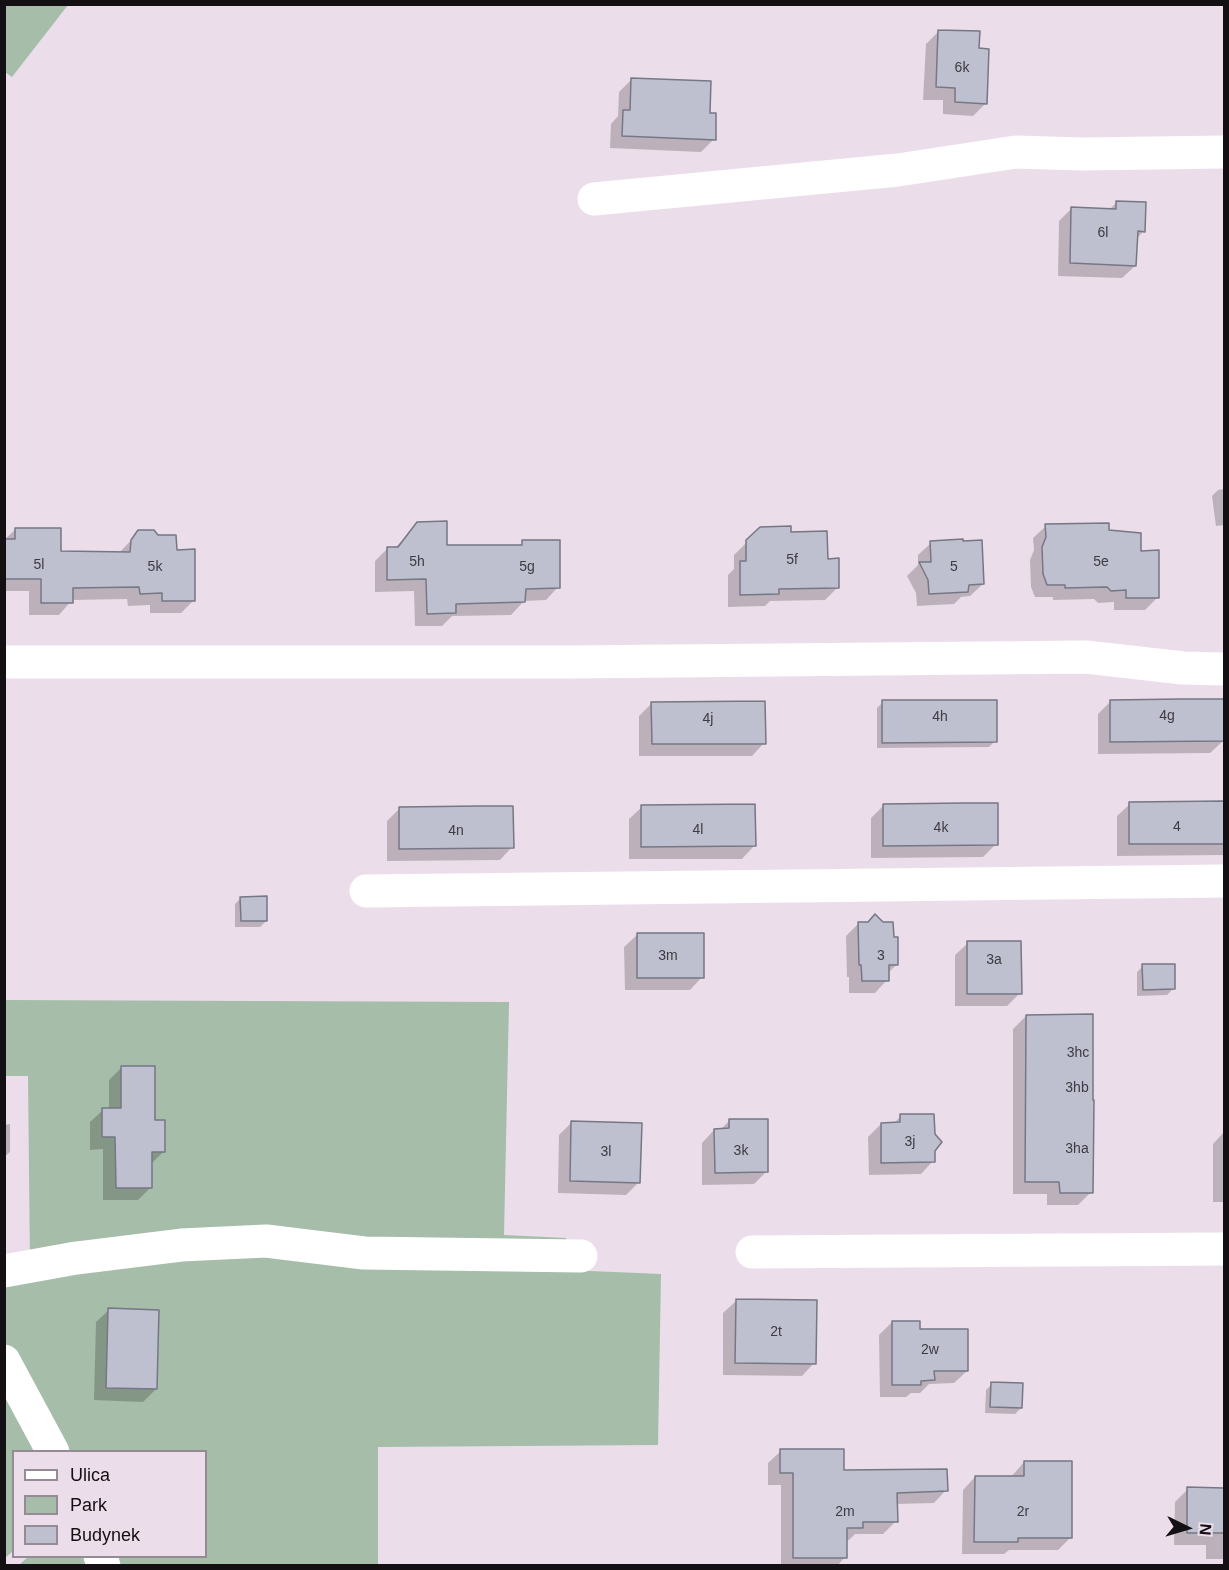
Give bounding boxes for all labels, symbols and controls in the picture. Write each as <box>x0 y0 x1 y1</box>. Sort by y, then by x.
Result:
house number: 6k <box>955 60 969 76</box>
house number: 6l <box>1098 225 1108 241</box>
house number: 5f <box>786 552 798 568</box>
house number: 5h <box>409 554 425 570</box>
house number: 5e <box>1093 554 1109 570</box>
house number: 5l <box>34 557 44 573</box>
house number: 5k <box>148 559 162 575</box>
house number: 5g <box>519 559 535 575</box>
house number: 5 <box>950 559 958 575</box>
house number: 4g <box>1159 708 1175 724</box>
house number: 4h <box>932 709 948 725</box>
house number: 4j <box>703 711 713 727</box>
house number: 4 <box>1173 819 1181 835</box>
house number: 4k <box>934 820 948 836</box>
house number: 4l <box>693 822 703 838</box>
house number: 4n <box>448 823 464 839</box>
house number: 3m <box>658 948 678 964</box>
house number: 3 <box>877 948 885 964</box>
house number: 3a <box>986 952 1002 968</box>
house number: 3hc <box>1067 1045 1089 1061</box>
house number: 3hb <box>1065 1080 1089 1096</box>
house number: 3j <box>905 1134 915 1150</box>
house number: 3ha <box>1065 1141 1089 1157</box>
house number: 3k <box>734 1143 748 1159</box>
house number: 3l <box>601 1144 611 1160</box>
house number: 2t <box>770 1324 782 1340</box>
house number: 2w <box>921 1342 939 1358</box>
legend <box>12 1450 207 1558</box>
text: Ulica <box>70 1465 110 1485</box>
text: Park <box>70 1495 107 1515</box>
north arrow <box>1157 1498 1217 1558</box>
house number: 2m <box>835 1504 855 1520</box>
house number: 2r <box>1017 1504 1029 1520</box>
text: N <box>1196 1523 1214 1536</box>
text: Budynek <box>70 1525 140 1545</box>

